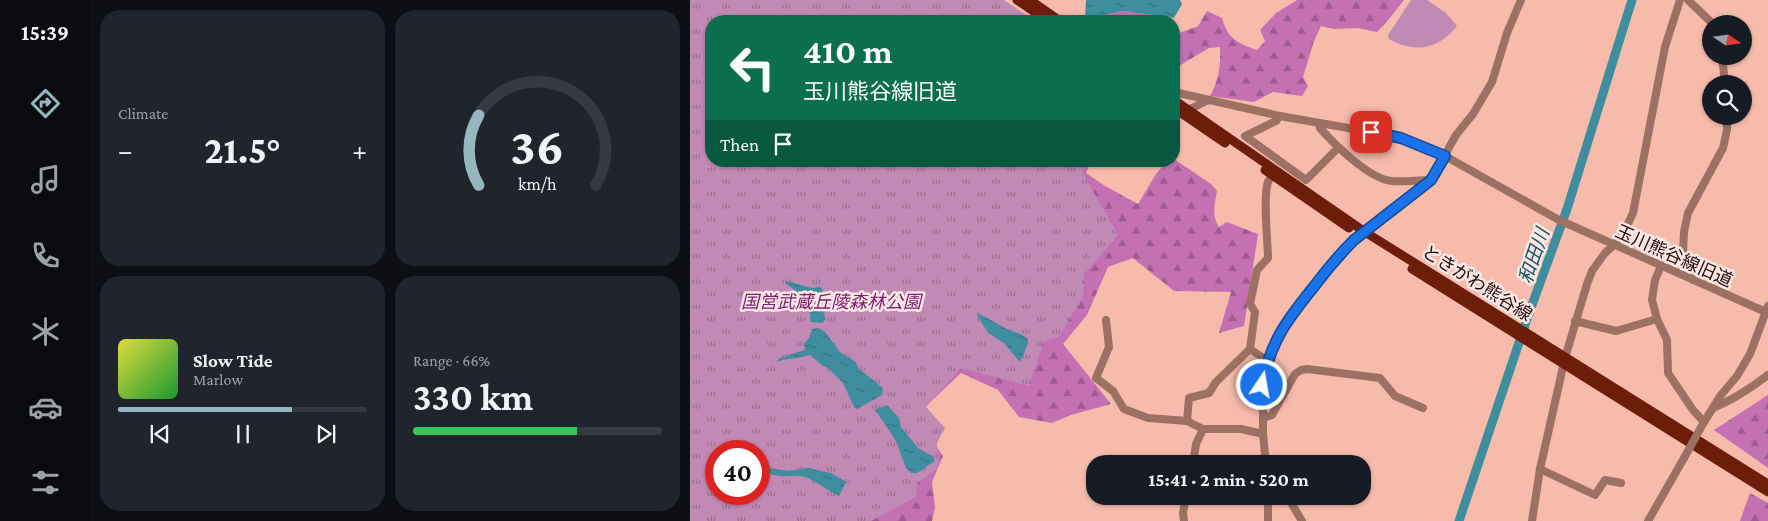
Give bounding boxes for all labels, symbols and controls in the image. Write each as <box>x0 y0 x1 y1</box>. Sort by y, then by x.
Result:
north arrow <box>1702 15 1752 65</box>
map controls <box>1702 15 1752 125</box>
text: 15:39 <box>21 20 69 45</box>
text: 410 m <box>803 32 893 71</box>
icon: left <box>720 35 785 100</box>
button: search <box>1702 75 1752 125</box>
text: 玉川熊谷線旧道 <box>803 79 957 104</box>
icon: directions <box>28 86 63 121</box>
text: Climate <box>118 105 168 122</box>
pin <box>1350 111 1392 153</box>
text: 36 <box>511 117 564 175</box>
icon: arrive <box>1357 118 1385 146</box>
text: 21.5° <box>204 129 281 171</box>
icon: arrive <box>769 130 797 158</box>
text: Then <box>720 134 759 155</box>
text: − <box>118 135 133 166</box>
text: + <box>352 135 367 166</box>
icon: music <box>28 162 63 197</box>
text: km/h <box>518 174 557 194</box>
street label: 玉川熊谷線旧道 <box>1612 221 1736 291</box>
water label: 和田川 <box>1515 224 1554 286</box>
icon: phone <box>28 238 63 273</box>
street label: ときがわ熊谷線 <box>1418 241 1536 325</box>
park label: 国営武蔵丘陵森林公園 <box>741 292 924 312</box>
icon: climate <box>28 314 63 349</box>
text: Slow Tide <box>193 350 273 371</box>
text: Range · 66% <box>413 352 490 369</box>
position arrow <box>1235 358 1287 410</box>
text: Marlow <box>193 371 243 388</box>
text: 330 km <box>413 376 533 418</box>
icon: car <box>28 390 63 425</box>
icon: previous <box>146 420 174 448</box>
icon: pause <box>229 420 257 448</box>
icon: next <box>312 420 340 448</box>
speed limit sign: 40 <box>705 440 770 505</box>
icon: filters <box>28 465 63 500</box>
text: 15:41 · 2 min · 520 m <box>1148 469 1309 490</box>

